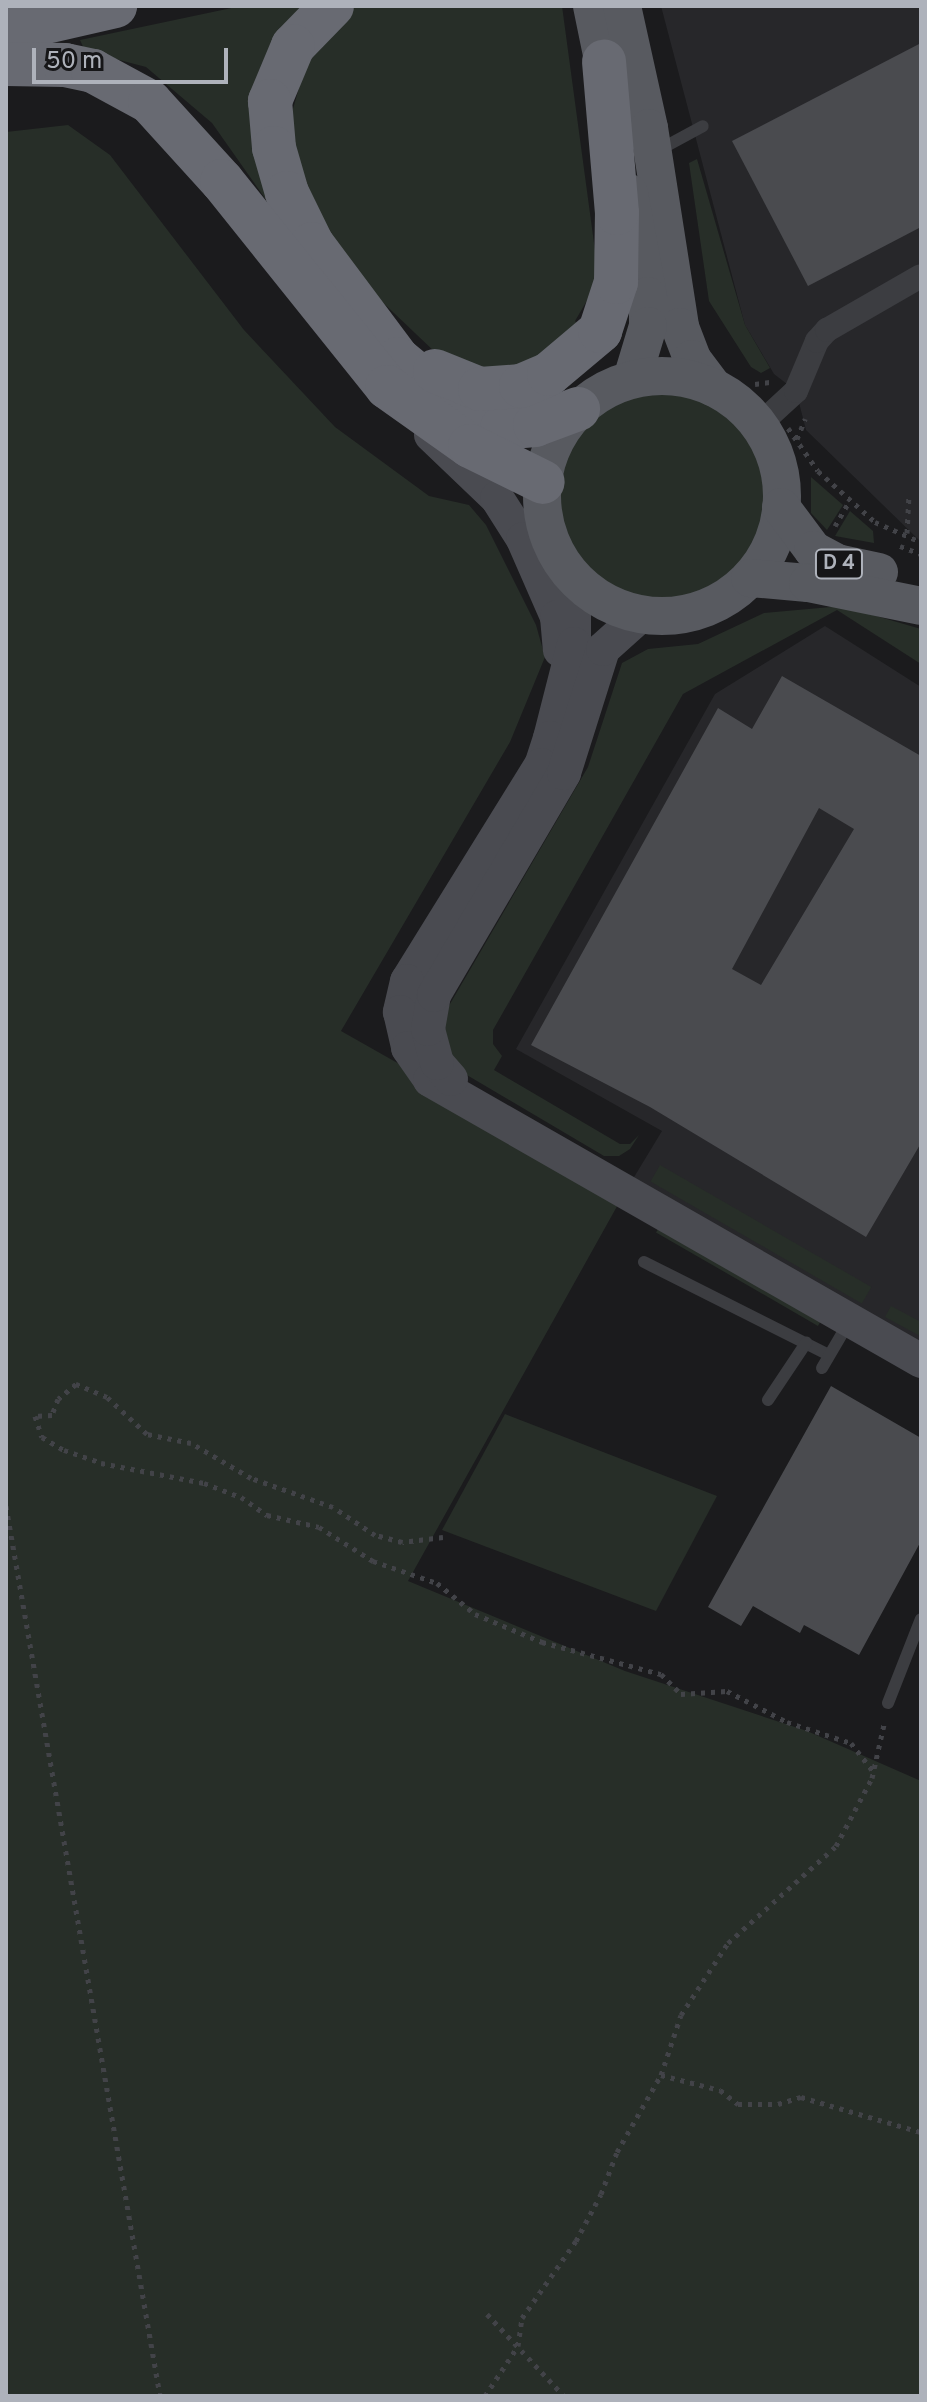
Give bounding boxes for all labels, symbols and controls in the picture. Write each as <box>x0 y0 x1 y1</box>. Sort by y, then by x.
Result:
scale bar <box>36 32 232 82</box>
text: 50 m <box>46 47 102 77</box>
road number: D 4 <box>813 548 865 580</box>

